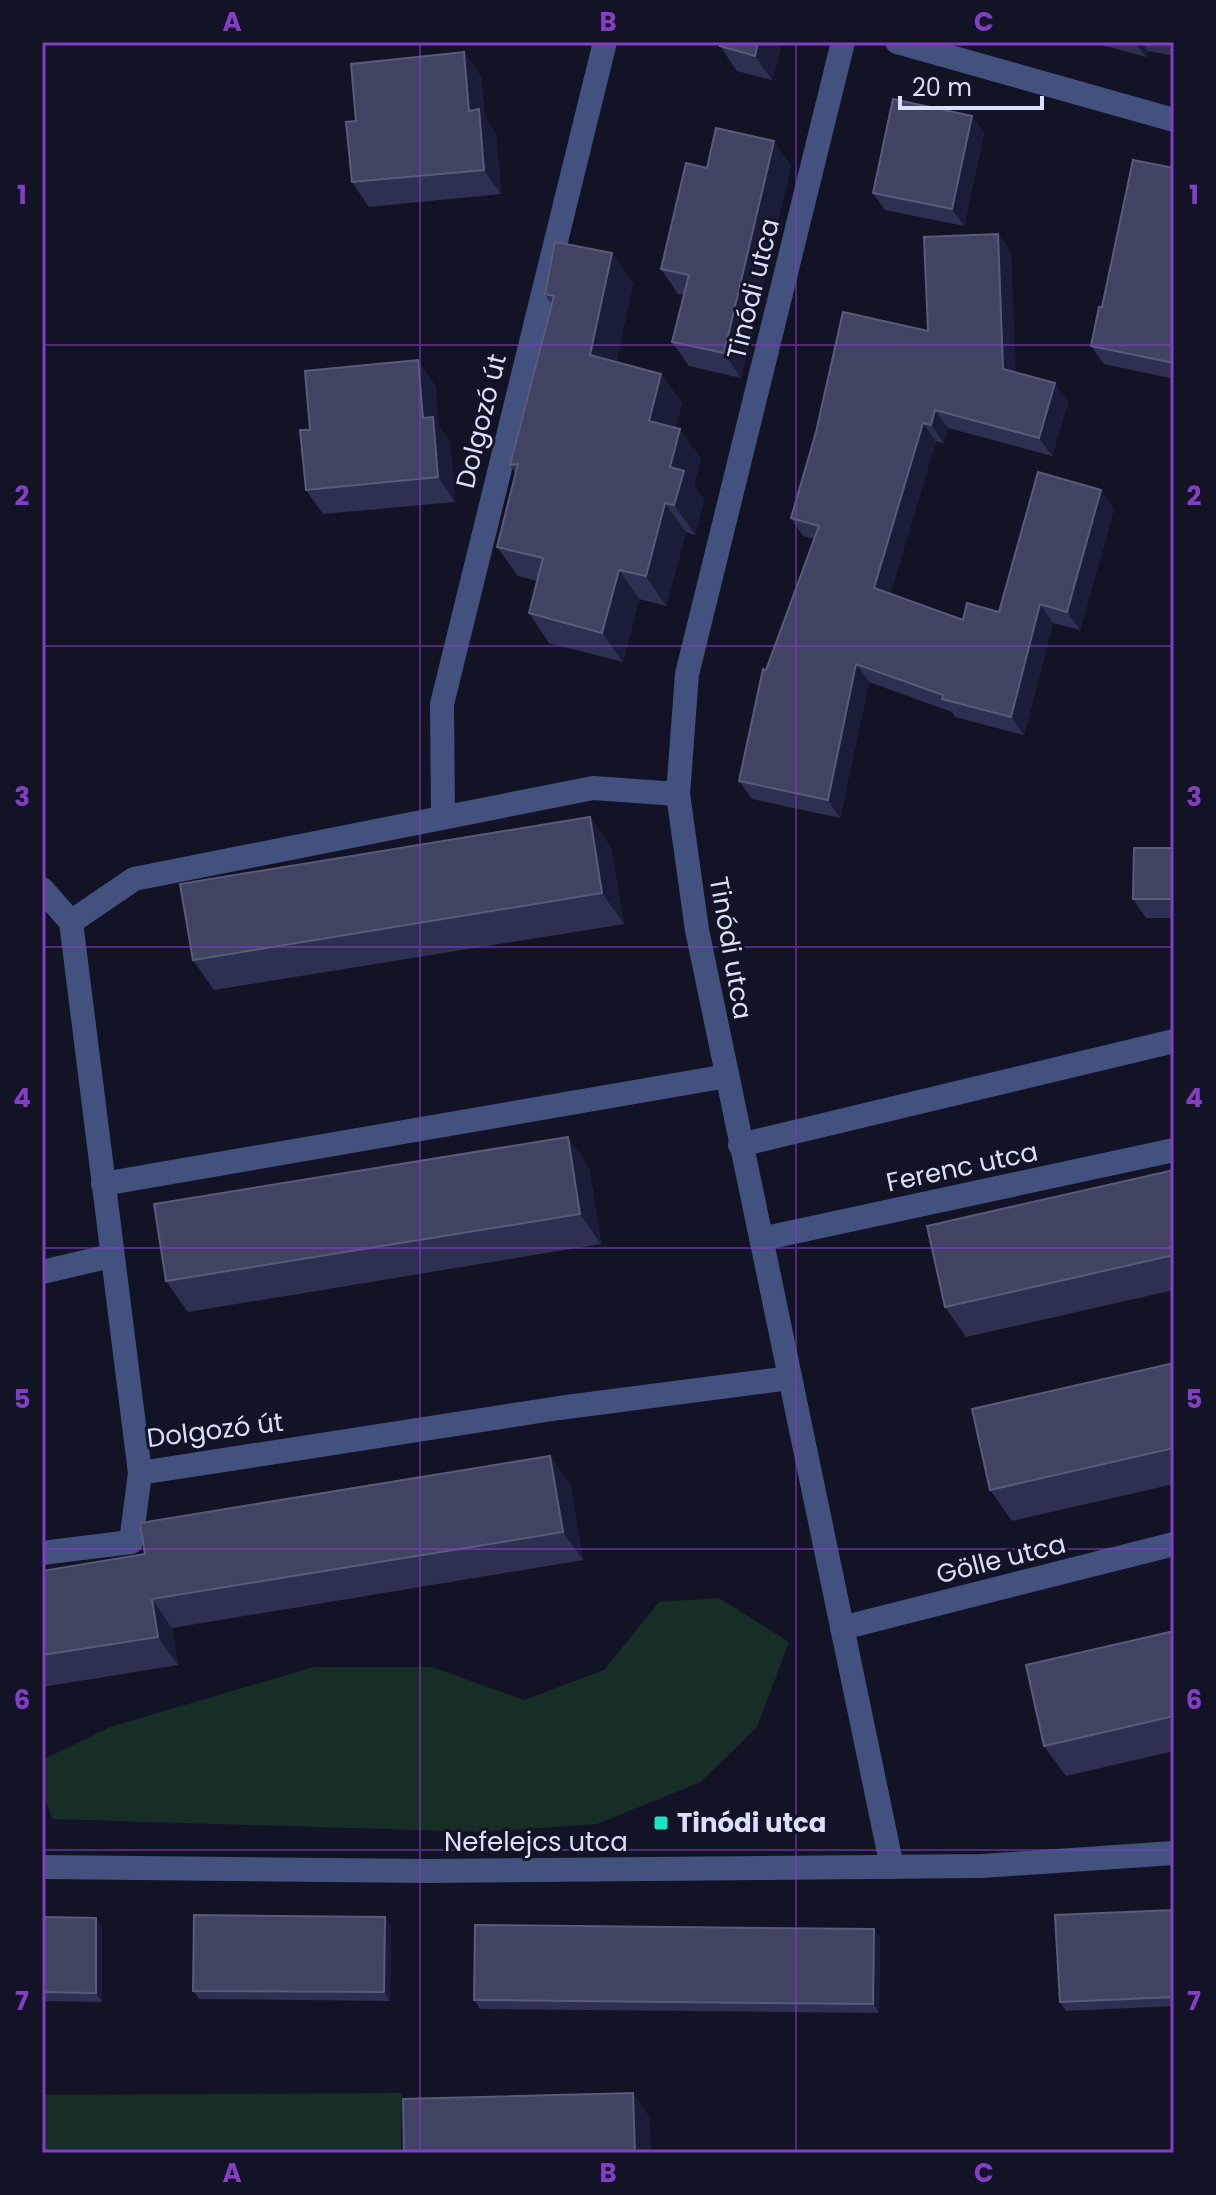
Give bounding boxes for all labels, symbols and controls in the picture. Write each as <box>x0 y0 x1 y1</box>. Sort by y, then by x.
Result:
text: A <box>222 4 242 40</box>
text: B <box>599 4 617 40</box>
text: C <box>974 4 994 40</box>
scale bar <box>900 60 1042 110</box>
text: 20 m <box>912 71 972 104</box>
text: 1 <box>17 177 27 213</box>
text: 1 <box>1189 177 1199 213</box>
street label: Tinódi utca <box>718 215 788 363</box>
street label: Dolgozó út <box>447 350 515 492</box>
text: 2 <box>15 478 30 514</box>
text: 2 <box>1187 478 1202 514</box>
text: 3 <box>14 779 30 815</box>
text: 3 <box>1186 779 1202 815</box>
street label: Tinódi utca <box>701 874 761 1022</box>
text: 4 <box>13 1080 31 1116</box>
text: 4 <box>1185 1080 1203 1116</box>
street label: Ferenc utca <box>883 1133 1041 1201</box>
text: 5 <box>14 1381 30 1417</box>
text: 5 <box>1186 1381 1202 1417</box>
street label: Dolgozó út <box>145 1404 285 1456</box>
street label: Gölle utca <box>933 1526 1069 1592</box>
text: 6 <box>14 1682 30 1718</box>
text: 6 <box>1186 1682 1202 1718</box>
place label: Tinódi utca <box>677 1805 826 1841</box>
marker: Tinódi utca <box>652 1814 670 1832</box>
street label: Nefelejcs utca <box>444 1824 628 1860</box>
text: 7 <box>15 1983 29 2019</box>
text: 7 <box>1187 1983 1201 2019</box>
text: A <box>222 2155 242 2191</box>
text: B <box>599 2155 617 2191</box>
text: C <box>974 2155 994 2191</box>

